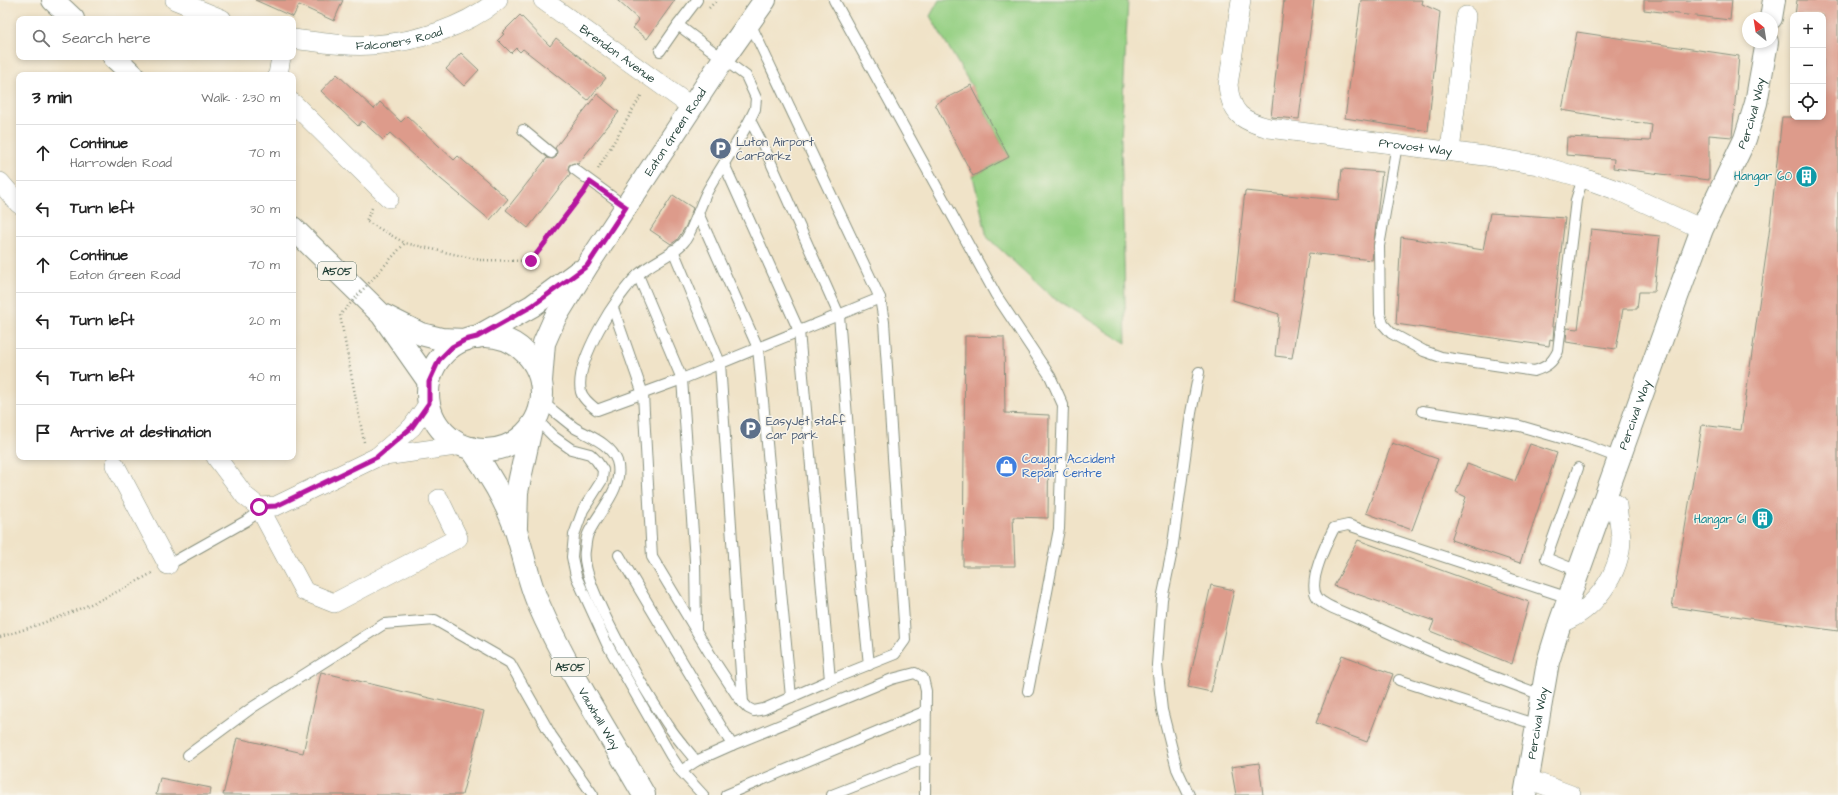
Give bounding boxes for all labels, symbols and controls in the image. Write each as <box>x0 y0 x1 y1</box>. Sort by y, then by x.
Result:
north arrow <box>1742 12 1778 48</box>
map controls <box>1790 12 1826 120</box>
button: + <box>1790 12 1826 48</box>
search box <box>16 16 296 60</box>
street label: Brendon Avenue <box>576 21 660 88</box>
street label: Falconers Road <box>356 23 445 54</box>
icon: search <box>30 27 52 49</box>
text: Search here <box>62 28 151 49</box>
button: − <box>1790 48 1826 84</box>
street label: Percival Way <box>1733 76 1770 152</box>
button: locate <box>1790 84 1826 120</box>
street label: Eaton Green Road <box>641 85 711 179</box>
text: 3 min <box>32 86 72 110</box>
text: Walk · 230 m <box>201 89 280 107</box>
text: Continue <box>70 133 128 154</box>
place label: Luton Airport CarParkz <box>736 134 814 165</box>
street label: Provost Way <box>1378 134 1454 162</box>
parking icon: Luton Airport CarParkz <box>708 136 734 162</box>
icon: ahead <box>32 142 54 164</box>
text: 70 m <box>248 144 280 162</box>
text: Harrowden Road <box>70 154 172 172</box>
building icon: Hangar 60 <box>1794 163 1820 189</box>
place label: Hangar 60 <box>1734 168 1792 186</box>
icon: left <box>32 198 54 220</box>
text: Turn left <box>70 198 134 219</box>
text: 30 m <box>250 200 280 218</box>
text: Continue <box>70 245 128 266</box>
route end <box>522 252 540 270</box>
icon: ahead <box>32 254 54 276</box>
text: 70 m <box>248 256 280 274</box>
road number: A505 <box>318 262 356 280</box>
text: Eaton Green Road <box>70 266 180 284</box>
icon: left <box>32 310 54 332</box>
text: Turn left <box>70 310 134 331</box>
text: 20 m <box>249 312 280 330</box>
icon: left <box>32 366 54 388</box>
text: Turn left <box>70 366 134 387</box>
text: 40 m <box>248 368 280 386</box>
street label: Percival Way <box>1615 377 1657 452</box>
place label: EasyJet staff car park <box>766 413 846 444</box>
parking icon: EasyJet staff car park <box>738 415 764 441</box>
icon: arrive <box>32 422 54 444</box>
text: Arrive at destination <box>70 422 211 443</box>
place label: Cougar Accident Repair Centre <box>1022 451 1115 482</box>
shop icon: Cougar Accident Repair Centre <box>993 453 1019 479</box>
route start <box>250 498 268 516</box>
building icon: Hangar 61 <box>1749 506 1775 532</box>
place label: Hangar 61 <box>1694 511 1746 529</box>
road number: A505 <box>551 658 589 676</box>
street label: Vauxhall Way <box>574 684 624 754</box>
street label: Percival Way <box>1523 685 1554 761</box>

